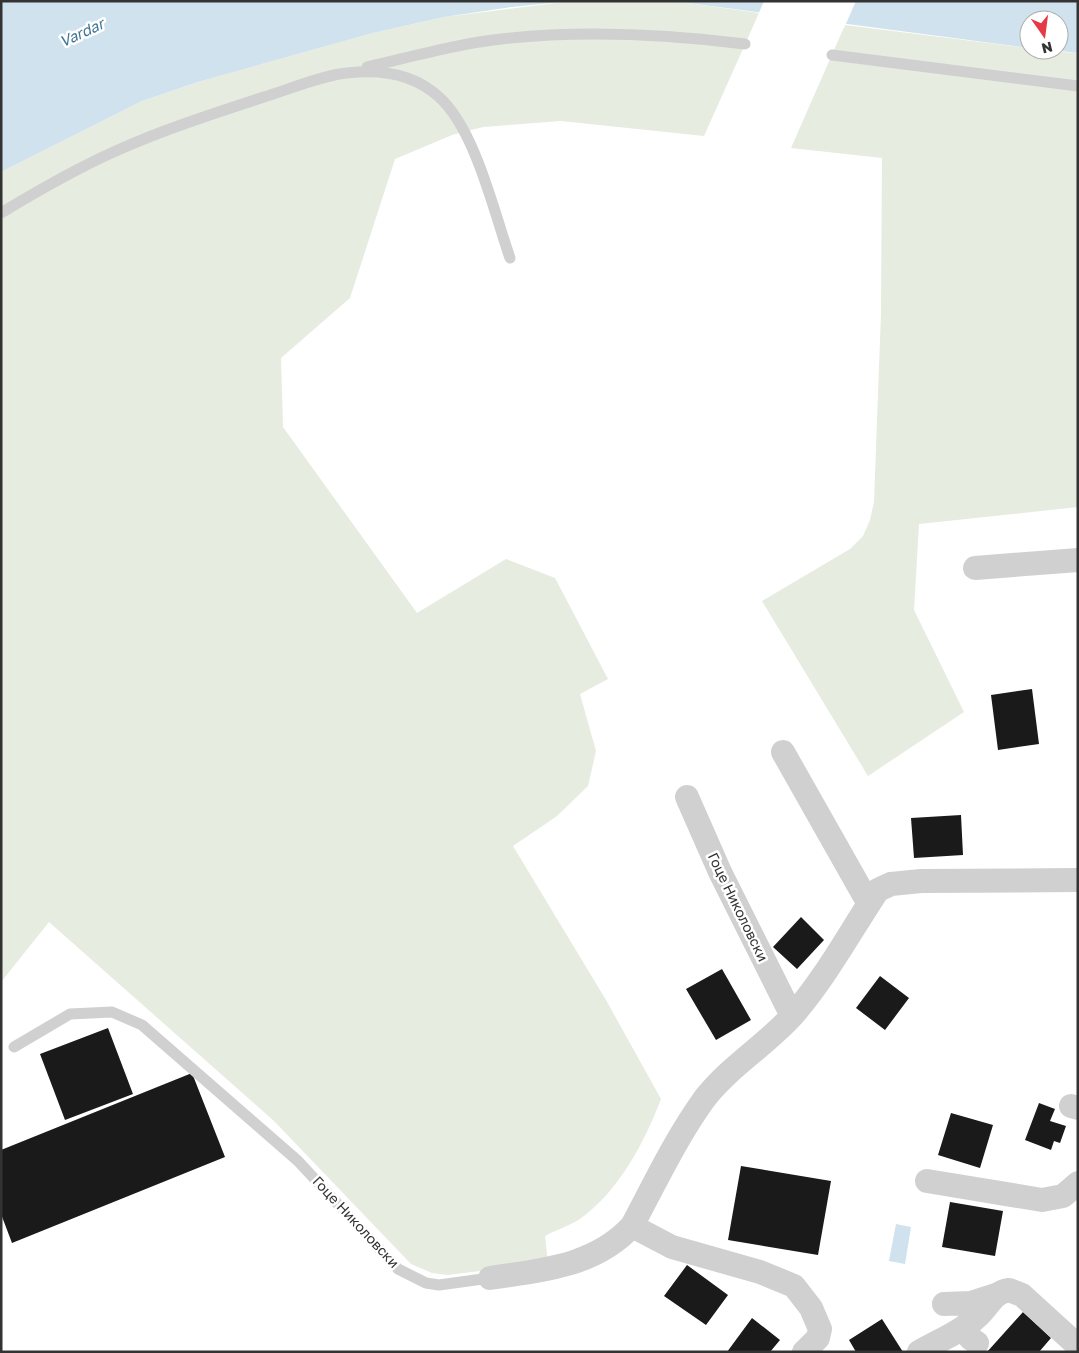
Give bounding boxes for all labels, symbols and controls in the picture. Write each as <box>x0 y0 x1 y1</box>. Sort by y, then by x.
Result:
north arrow <box>1019 10 1069 60</box>
water label: Vardar <box>57 13 109 50</box>
text: N <box>1040 39 1054 58</box>
street label: Гоце Николовски <box>705 850 772 964</box>
street label: Гоце Николовски <box>310 1172 403 1271</box>

